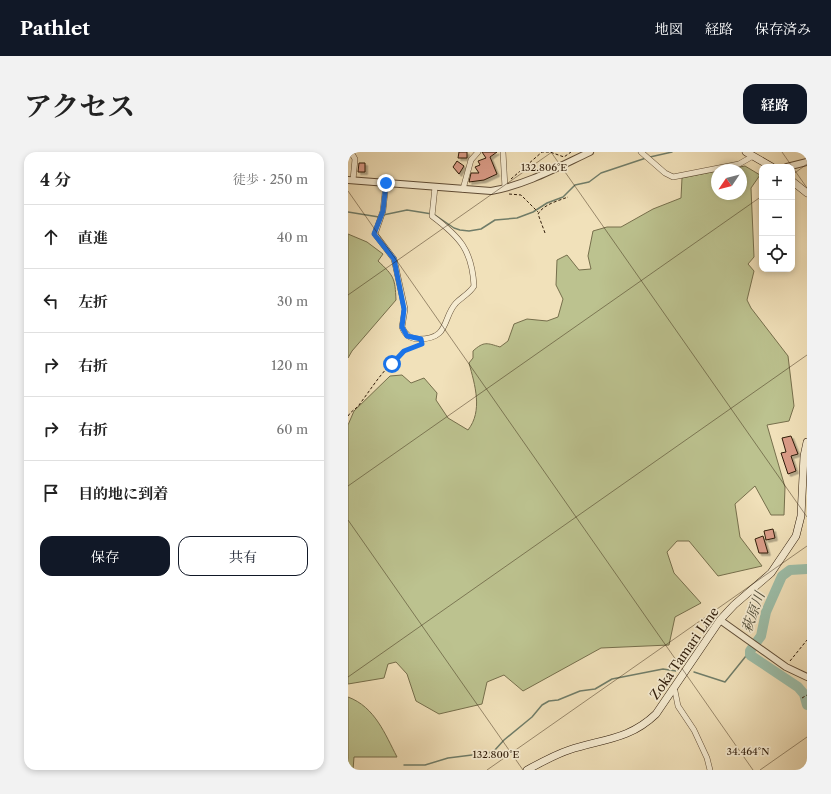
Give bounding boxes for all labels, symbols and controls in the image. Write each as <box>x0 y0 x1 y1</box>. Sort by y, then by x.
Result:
text: Pathlet <box>20 17 90 40</box>
text: 地図 <box>655 20 683 38</box>
text: 経路 <box>705 20 733 38</box>
text: 保存済み <box>755 20 811 38</box>
button: 経路 <box>743 84 807 124</box>
text: アクセス <box>24 89 135 123</box>
text: 132.806°E <box>521 161 567 174</box>
north arrow <box>711 164 747 200</box>
map controls <box>759 164 795 272</box>
button: + <box>759 164 795 200</box>
text: 4 分 <box>40 170 71 190</box>
text: 徒歩 · 250 m <box>233 171 308 187</box>
route end <box>377 174 395 192</box>
button: − <box>759 200 795 236</box>
icon: ahead <box>40 226 62 248</box>
text: 直進 <box>78 228 108 247</box>
text: 40 m <box>277 229 308 245</box>
button: locate <box>759 236 795 272</box>
icon: left <box>40 290 62 312</box>
text: 左折 <box>78 292 108 311</box>
text: 30 m <box>277 293 308 309</box>
icon: right <box>40 354 62 376</box>
route start <box>383 355 401 373</box>
text: 右折 <box>78 356 108 375</box>
text: 120 m <box>271 357 308 373</box>
icon: right <box>40 418 62 440</box>
text: 右折 <box>78 420 108 439</box>
text: 60 m <box>277 421 308 437</box>
icon: arrive <box>40 482 62 504</box>
text: 目的地に到着 <box>78 484 168 503</box>
button: 保存 <box>40 536 170 576</box>
button: 共有 <box>178 536 308 576</box>
water label: 萩原川 <box>737 587 769 635</box>
street label: Zoka Tamari Line <box>646 604 722 702</box>
text: 34.464°N <box>727 745 769 758</box>
text: 132.800°E <box>473 748 520 761</box>

